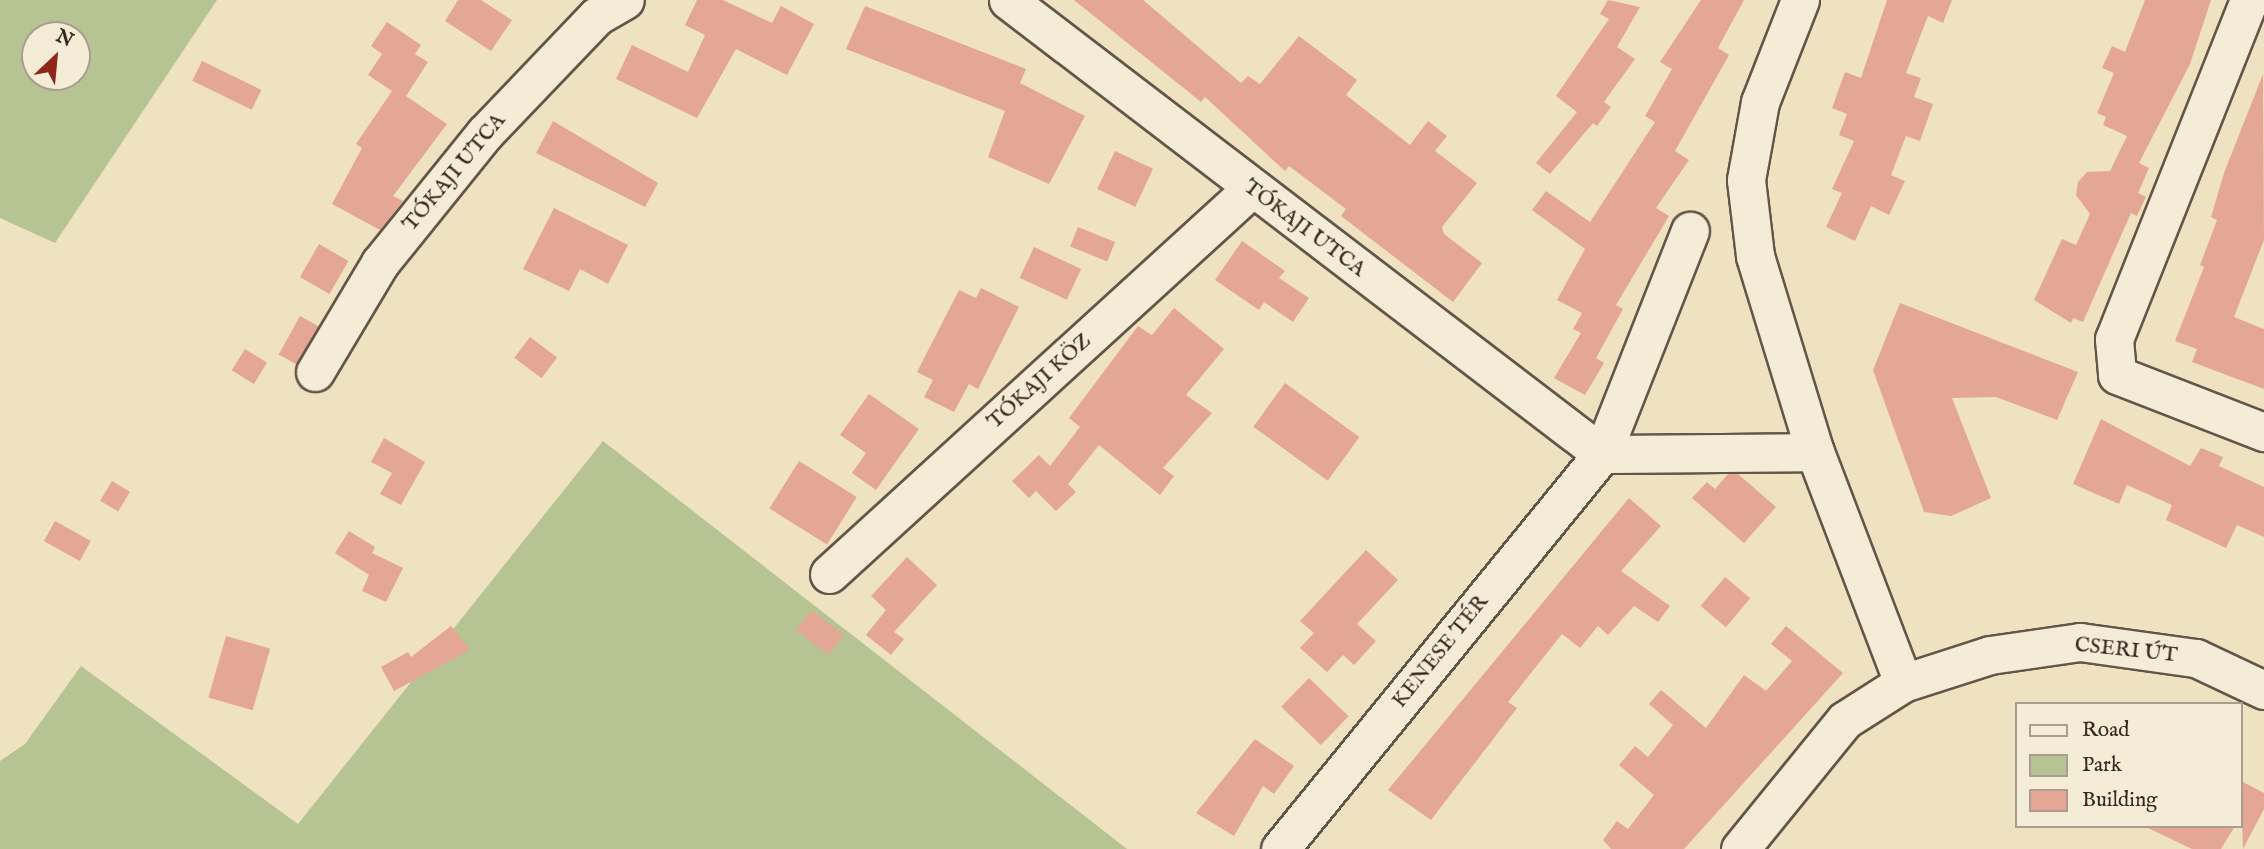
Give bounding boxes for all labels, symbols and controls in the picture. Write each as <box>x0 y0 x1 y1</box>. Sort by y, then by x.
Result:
north arrow <box>21 21 91 91</box>
text: N <box>52 25 77 53</box>
street label: TÓKAJI UTCA <box>398 109 512 237</box>
street label: TÓKAJI UTCA <box>1238 175 1370 283</box>
street label: TÓKAJI KÖZ <box>983 329 1097 435</box>
street label: KENESE TÉR <box>1388 590 1494 714</box>
street label: CSERI ÚT <box>2073 633 2179 669</box>
legend <box>2016 702 2243 828</box>
text: Road <box>2082 717 2129 744</box>
text: Park <box>2082 752 2122 779</box>
text: Building <box>2082 787 2157 814</box>

